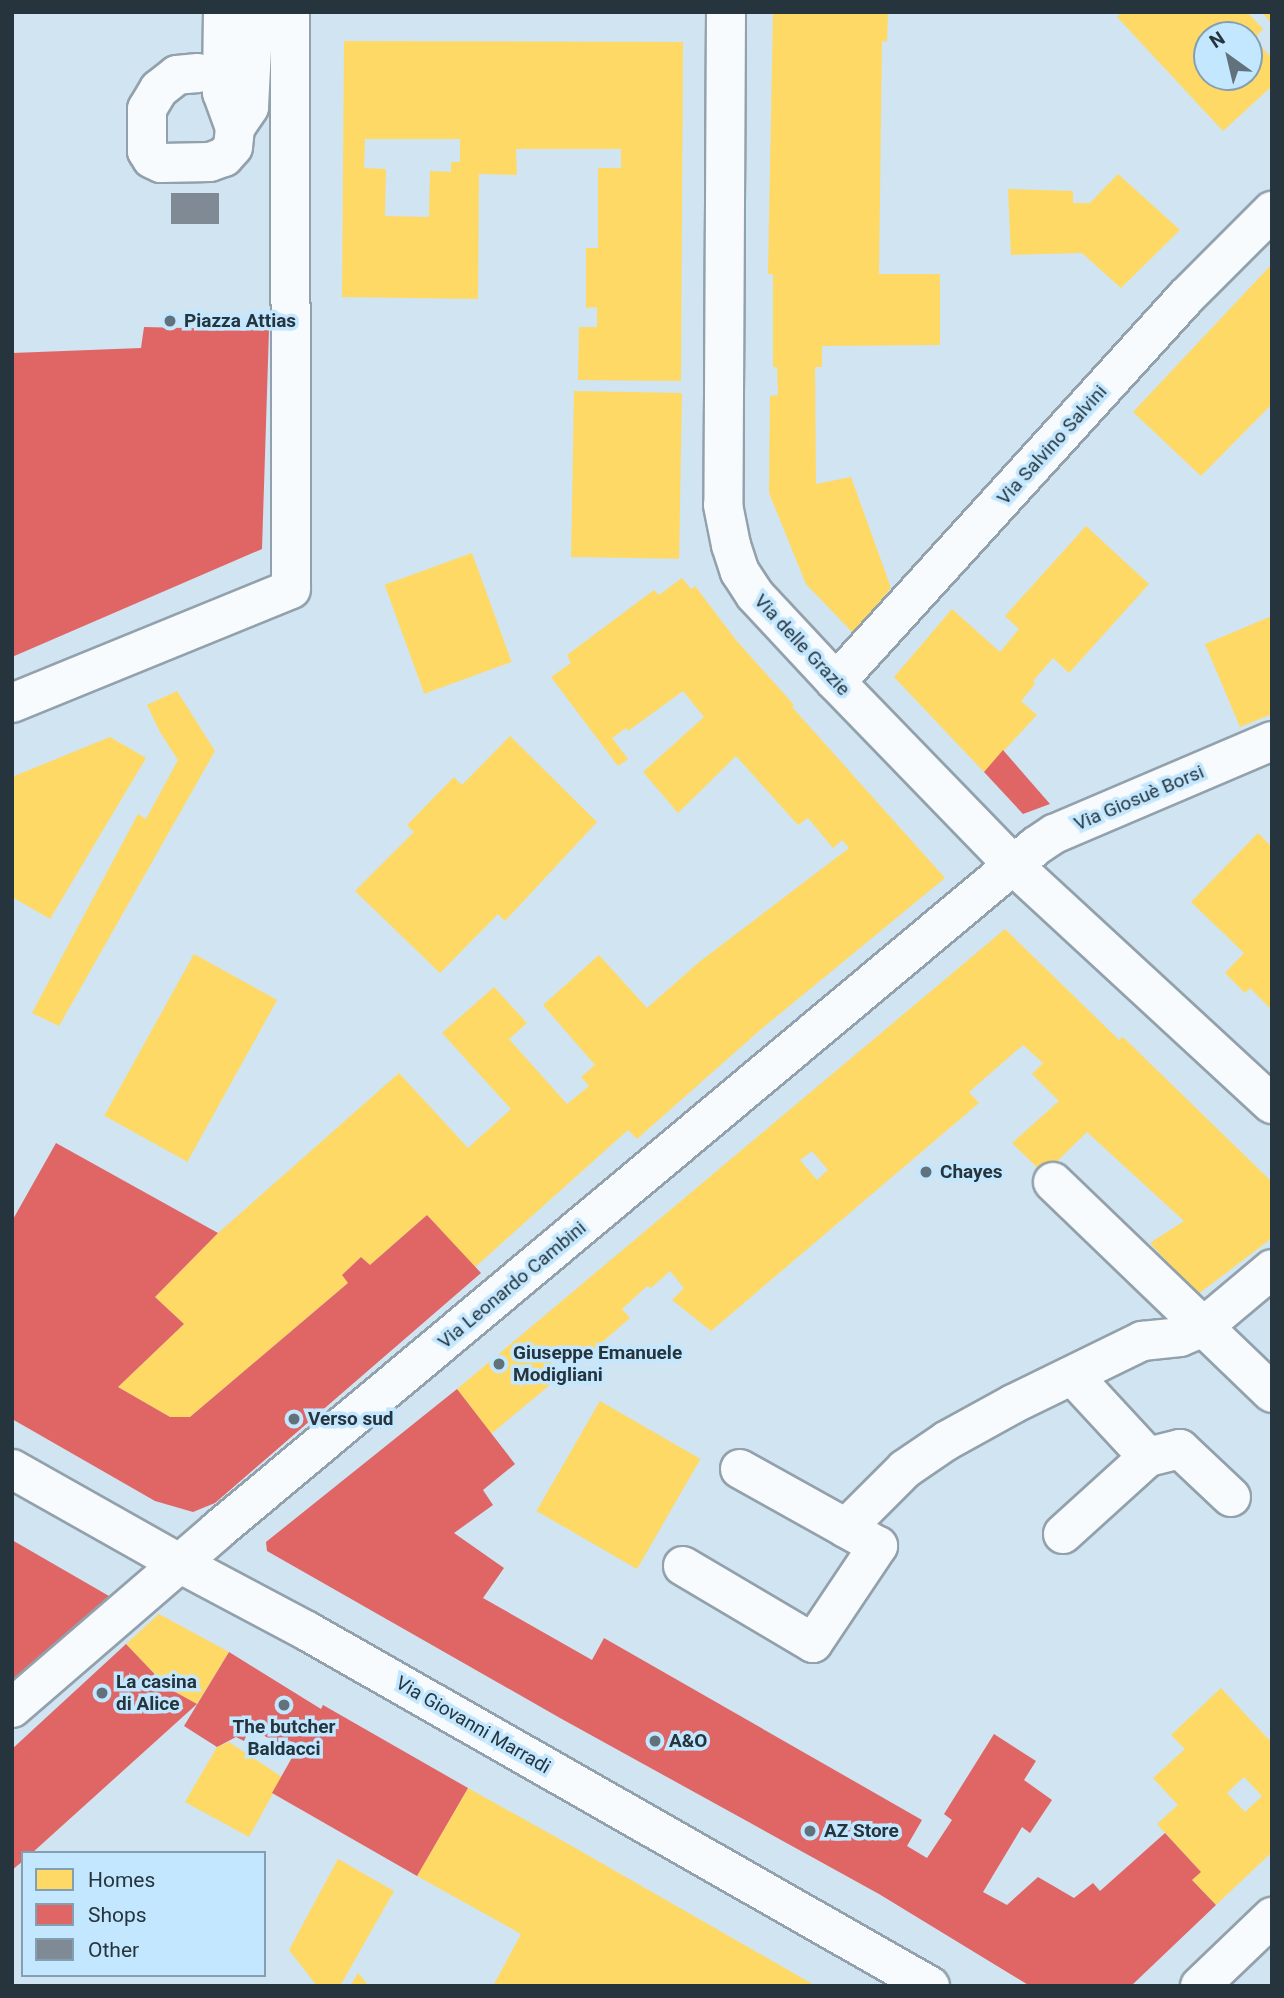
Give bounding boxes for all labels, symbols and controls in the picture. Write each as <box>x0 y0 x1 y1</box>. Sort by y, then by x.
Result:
north arrow <box>1193 21 1263 91</box>
text: N <box>1205 27 1229 53</box>
place label: Piazza Attias <box>184 310 296 332</box>
marker: Piazza Attias <box>162 313 178 329</box>
street label: Via Salvino Salvini <box>992 381 1112 509</box>
street label: Via delle Grazie <box>749 590 855 700</box>
street label: Via Giosuè Borsi <box>1071 760 1207 836</box>
place label: Chayes <box>940 1161 1003 1183</box>
marker: Chayes <box>918 1164 934 1180</box>
street label: Via Leonardo Cambini <box>433 1216 591 1354</box>
place label: Giuseppe Emanuele Modigliani <box>513 1342 682 1386</box>
marker: Giuseppe Emanuele Modigliani <box>491 1356 507 1372</box>
place label: Verso sud <box>308 1408 394 1430</box>
marker: Verso sud <box>286 1411 302 1427</box>
place label: La casina di Alice <box>116 1671 197 1715</box>
street label: Via Giovanni Marradi <box>392 1671 554 1779</box>
marker: La casina di Alice <box>94 1685 110 1701</box>
marker: The butcher Baldacci <box>276 1697 292 1713</box>
place label: The butcher Baldacci <box>233 1716 335 1760</box>
place label: A&O <box>669 1730 707 1752</box>
marker: A&O <box>647 1733 663 1749</box>
place label: AZ Store <box>824 1820 899 1842</box>
marker: AZ Store <box>802 1823 818 1839</box>
legend <box>21 1851 266 1977</box>
text: Homes <box>88 1868 155 1892</box>
text: Shops <box>88 1903 147 1927</box>
text: Other <box>88 1938 139 1962</box>

